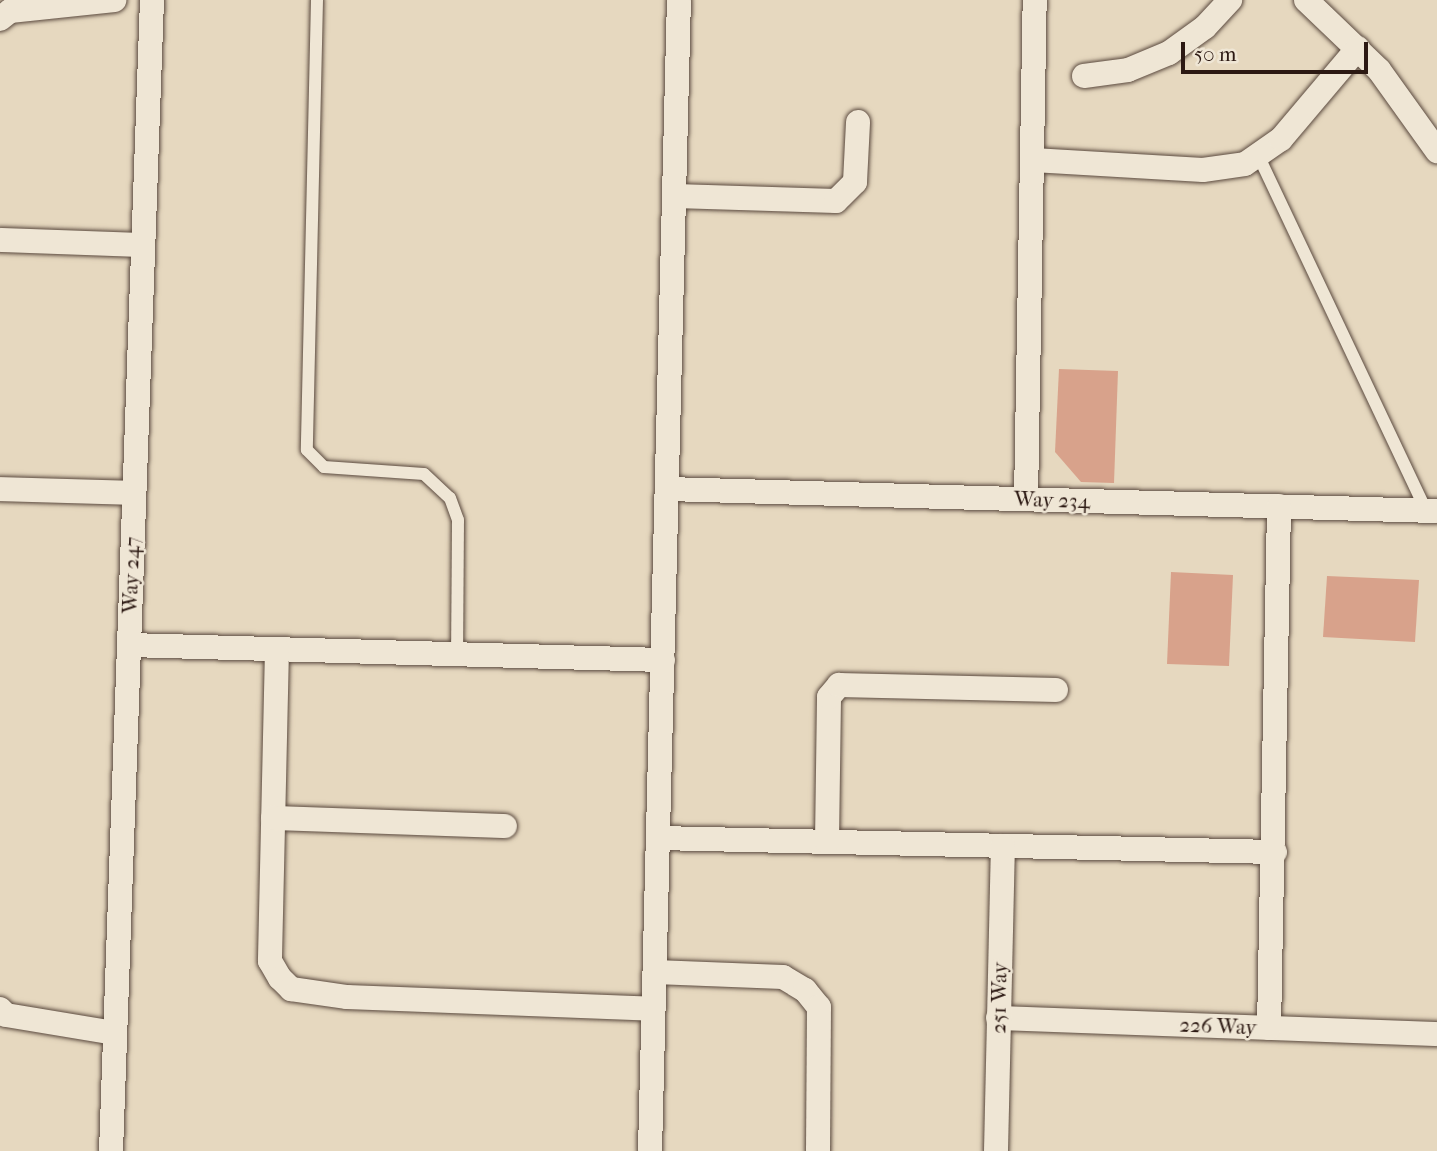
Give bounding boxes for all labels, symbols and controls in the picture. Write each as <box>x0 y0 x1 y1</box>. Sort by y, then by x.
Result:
scale bar <box>1185 28 1372 72</box>
text: 50 m <box>1194 42 1237 66</box>
street label: Way 234 <box>1014 486 1090 514</box>
street label: Way 247 <box>117 536 145 614</box>
street label: 251 Way <box>986 962 1012 1034</box>
street label: 226 Way <box>1179 1012 1257 1040</box>

